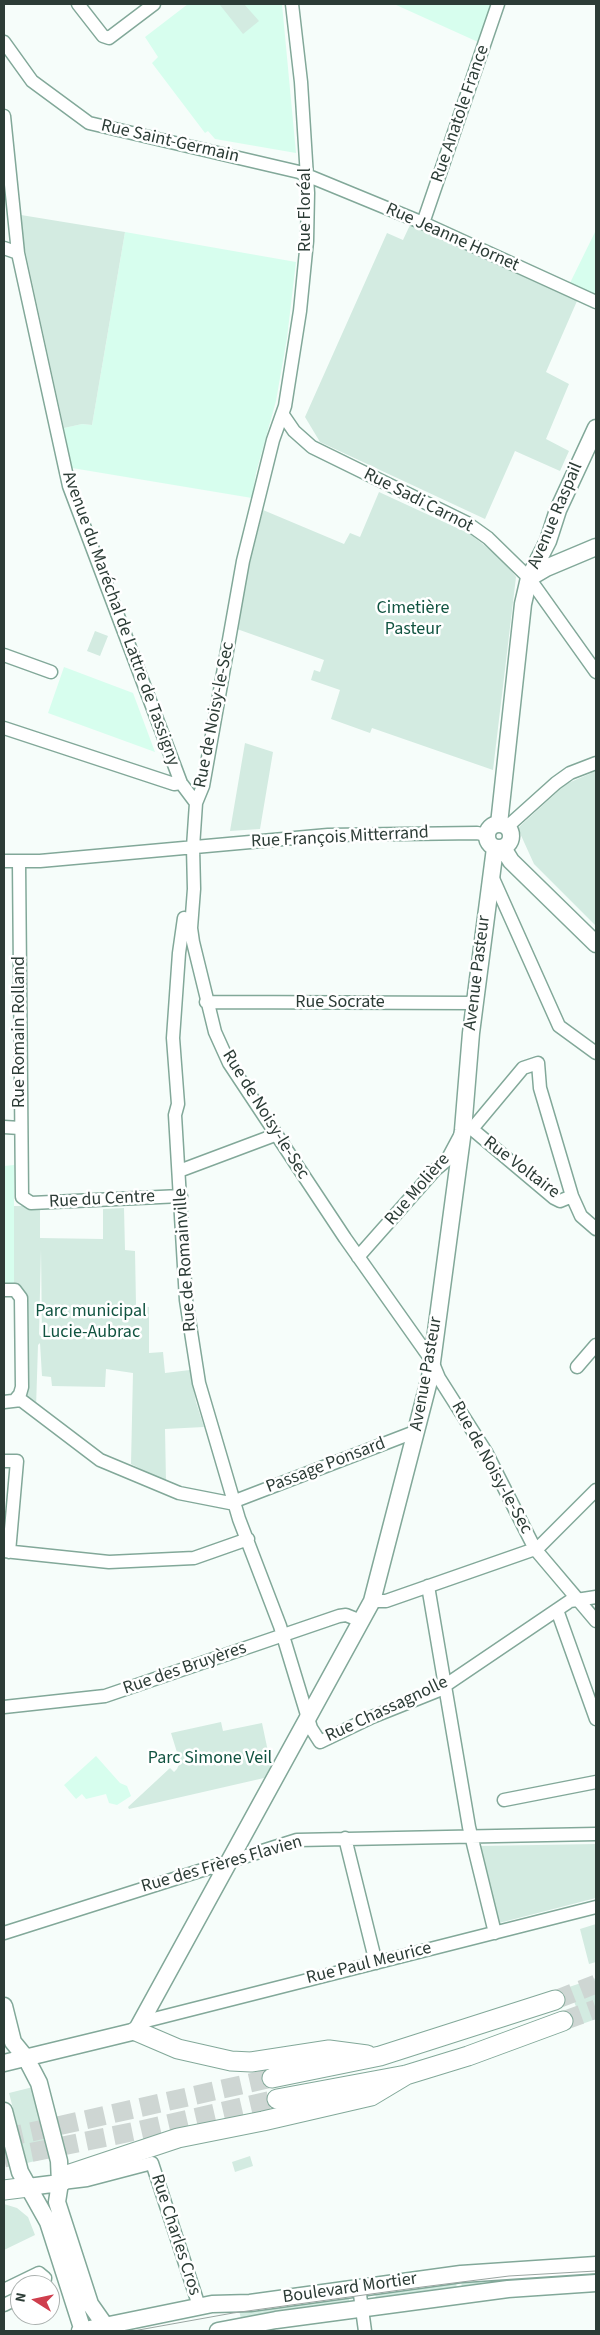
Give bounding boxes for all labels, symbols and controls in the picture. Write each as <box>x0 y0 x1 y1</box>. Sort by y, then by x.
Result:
street label: Rue Anatole France <box>427 43 495 185</box>
street label: Rue Saint-Germain <box>99 116 241 168</box>
street label: Rue Floréal <box>295 168 317 252</box>
street label: Rue Jeanne Hornet <box>382 199 522 277</box>
street label: Avenue Raspail <box>524 459 588 573</box>
street label: Rue Sadi Carnot <box>360 464 476 538</box>
street label: Avenue du Maréchal de Lattre de Tassigny <box>56 469 184 769</box>
park label: Cimetière Pasteur <box>377 598 449 640</box>
street label: Rue de Noisy-le-Sec <box>190 640 240 790</box>
street label: Rue François Mitterrand <box>251 823 429 853</box>
street label: Avenue Pasteur <box>460 914 496 1032</box>
street label: Rue Romain Rolland <box>9 956 31 1108</box>
street label: Rue Socrate <box>295 992 385 1014</box>
street label: Rue de Noisy-le-Sec <box>217 1046 313 1184</box>
street label: Rue Voltaire <box>479 1132 563 1204</box>
street label: Rue Molière <box>381 1150 455 1230</box>
street label: Rue du Centre <box>48 1186 156 1214</box>
street label: Rue de Romainville <box>170 1187 202 1333</box>
park label: Parc municipal Lucie-Aubrac <box>35 1301 147 1344</box>
street label: Avenue Pasteur <box>406 1315 448 1433</box>
street label: Rue de Noisy-le-Sec <box>446 1398 536 1538</box>
street label: Passage Ponsard <box>263 1433 389 1499</box>
street label: Rue des Bruyères <box>120 1638 250 1700</box>
street label: Rue Chassagnolle <box>322 1672 452 1748</box>
park label: Parc Simone Veil <box>148 1748 272 1770</box>
street label: Rue des Frères Flavien <box>139 1832 305 1898</box>
street label: Rue Paul Meurice <box>304 1938 434 1990</box>
street label: Rue Charles Cros <box>145 2172 205 2298</box>
street label: Boulevard Mortier <box>282 2269 418 2309</box>
north arrow <box>10 2275 60 2325</box>
text: N <box>11 2291 32 2304</box>

